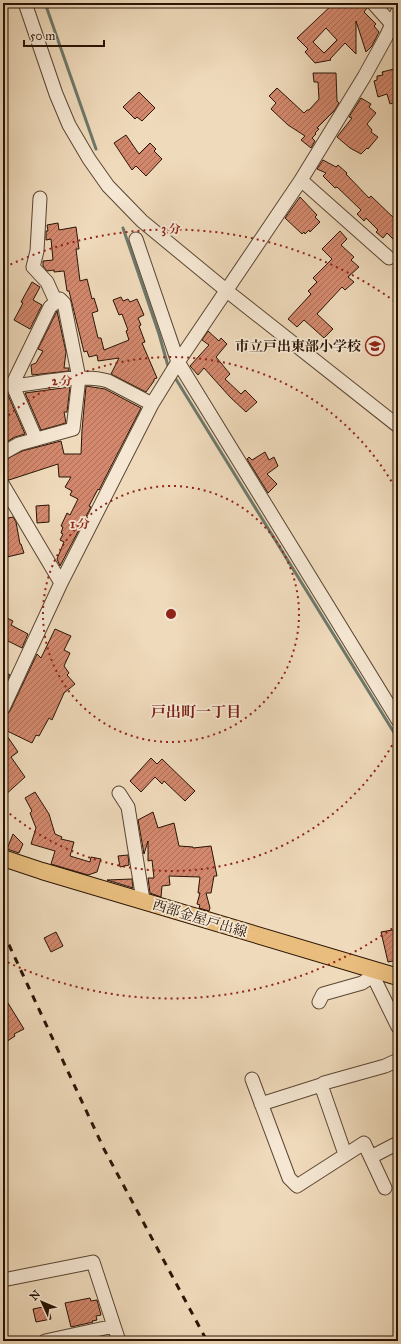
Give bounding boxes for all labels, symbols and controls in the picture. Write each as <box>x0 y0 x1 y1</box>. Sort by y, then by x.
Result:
scale bar <box>24 22 104 48</box>
text: 50 m <box>30 29 55 43</box>
text: 3 分 <box>161 222 181 237</box>
school or university icon: 市立戸出東部小学校 <box>364 335 386 357</box>
place label: 市立戸出東部小学校 <box>235 338 361 355</box>
text: 2 分 <box>52 374 72 388</box>
text: 1 分 <box>70 517 90 531</box>
centre of rings <box>164 607 178 621</box>
district label: 戸出町一丁目 <box>151 703 241 721</box>
street label: 西部金屋戸出線 <box>151 896 249 941</box>
north arrow <box>22 1282 62 1322</box>
text: N <box>27 1287 44 1303</box>

